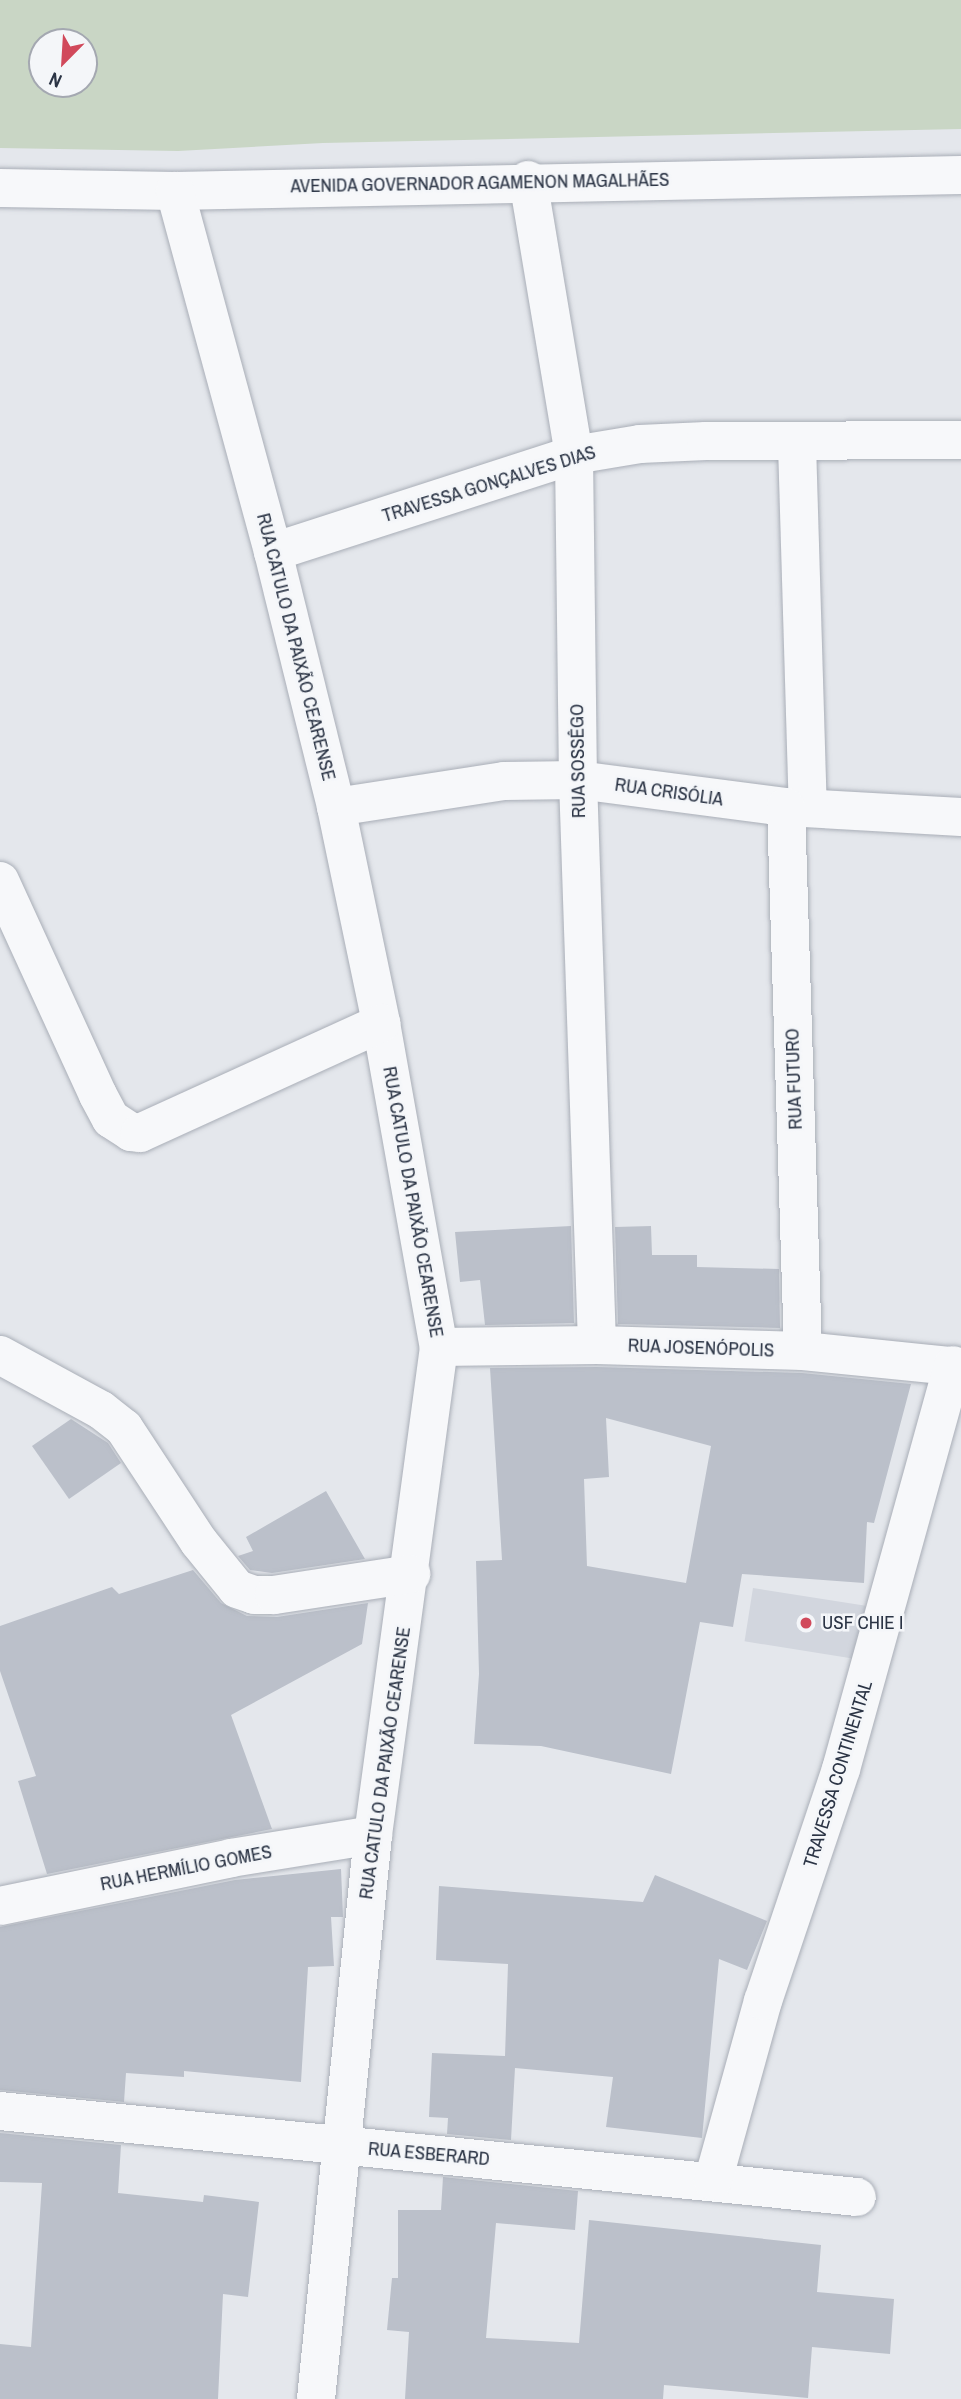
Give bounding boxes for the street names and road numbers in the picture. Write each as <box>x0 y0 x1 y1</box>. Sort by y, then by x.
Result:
street label: AVENIDA GOVERNADOR AGAMENON MAGALHÃES <box>289 168 671 198</box>
street label: TRAVESSA GONÇALVES DIAS <box>379 441 599 527</box>
street label: RUA CATULO DA PAIXÃO CEARENSE <box>251 510 341 784</box>
street label: RUA SOSSÊGO <box>566 703 590 819</box>
street label: RUA CRISÓLIA <box>613 773 725 811</box>
street label: RUA FUTURO <box>781 1028 807 1130</box>
street label: RUA CATULO DA PAIXÃO CEARENSE <box>378 1064 448 1340</box>
street label: RUA JOSENÓPOLIS <box>627 1334 775 1362</box>
street label: RUA CATULO DA PAIXÃO CEARENSE <box>354 1625 416 1901</box>
street label: TRAVESSA CONTINENTAL <box>799 1677 877 1871</box>
street label: RUA HERMÍLIO GOMES <box>98 1840 274 1896</box>
street label: RUA ESBERARD <box>367 2137 491 2171</box>

